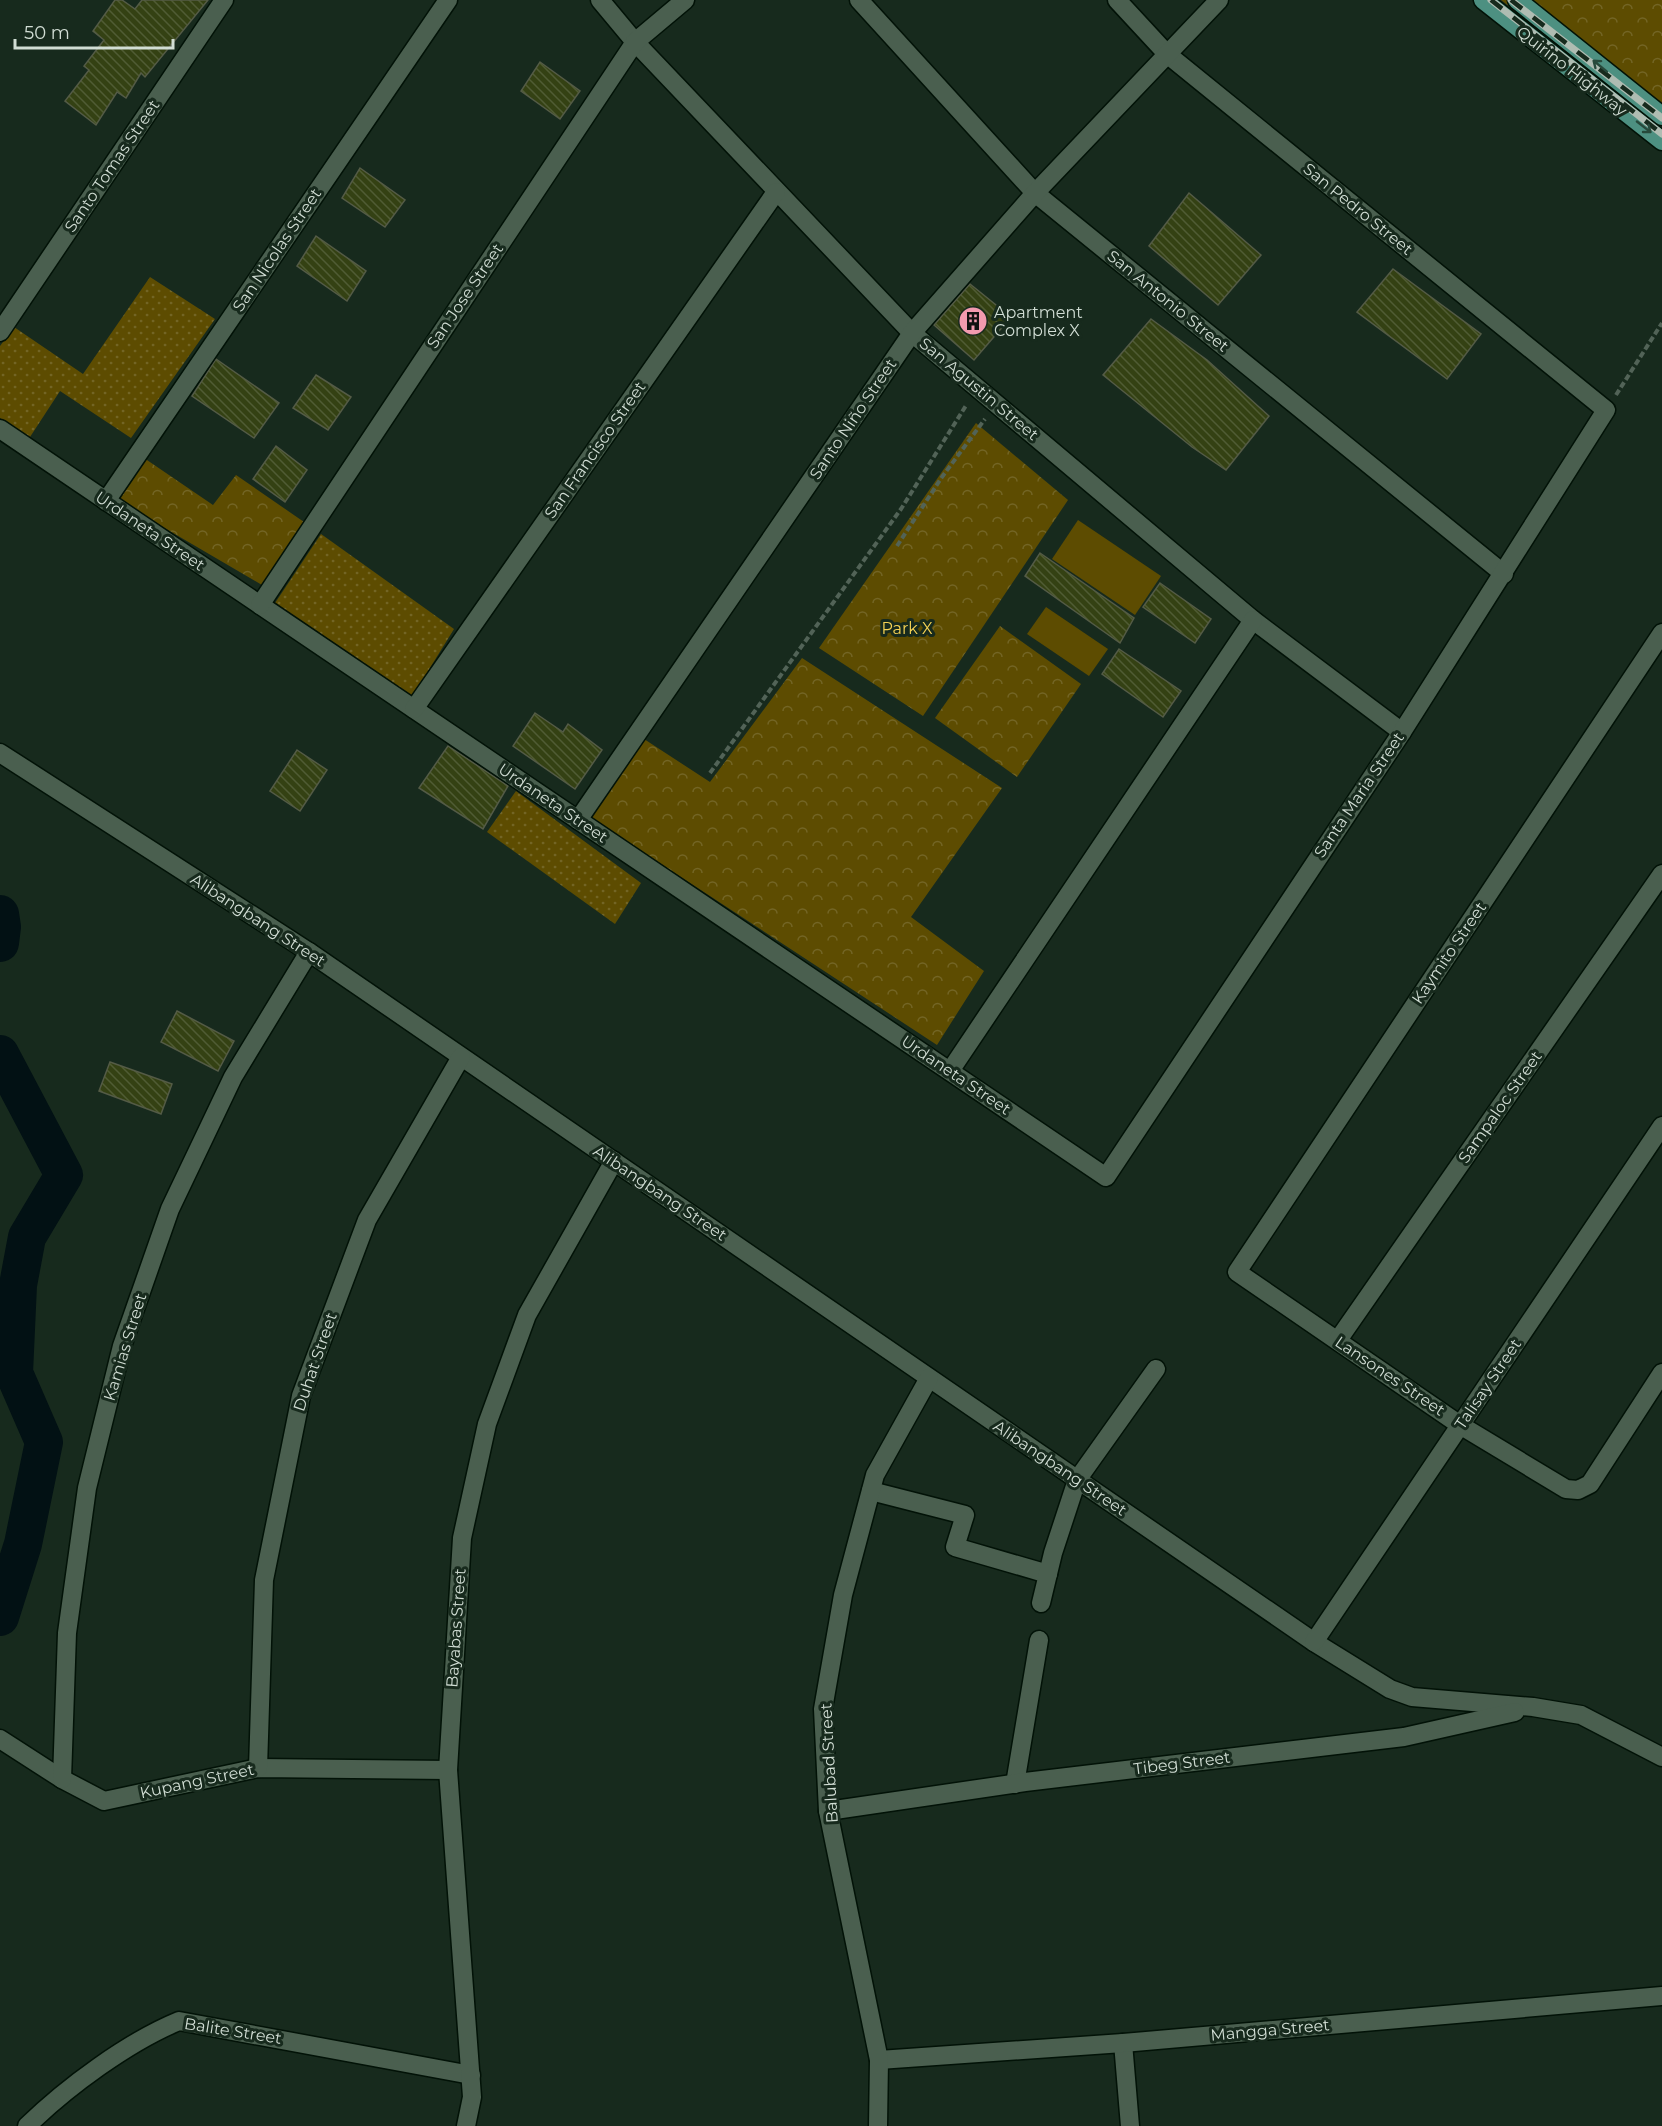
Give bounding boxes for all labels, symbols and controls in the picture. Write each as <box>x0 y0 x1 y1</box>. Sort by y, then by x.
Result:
scale bar <box>15 12 172 50</box>
text: 50 m <box>24 22 70 44</box>
street label: Quirino Highway <box>1513 22 1631 120</box>
one-way arrow <box>1593 59 1608 73</box>
street label: Santo Tomas Street <box>61 96 164 236</box>
one-way arrow <box>1636 121 1652 134</box>
street label: San Pedro Street <box>1300 159 1417 259</box>
street label: San Nicolas Street <box>229 184 326 315</box>
street label: San Jose Street <box>423 240 507 352</box>
street label: San Antonio Street <box>1104 246 1233 356</box>
place label: Apartment Complex X <box>994 303 1083 340</box>
building icon: Apartment Complex X <box>957 305 989 337</box>
street label: San Agustin Street <box>916 334 1043 445</box>
street label: Santo Niño Street <box>806 355 901 483</box>
street label: San Francisco Street <box>541 377 650 522</box>
street label: Urdaneta Street <box>92 487 209 575</box>
park label: Park X <box>881 619 933 638</box>
street label: Santa Maria Street <box>1310 728 1408 861</box>
street label: Urdaneta Street <box>495 759 612 847</box>
street label: Alibangbang Street <box>187 869 329 971</box>
street label: Kaymito Street <box>1408 898 1490 1008</box>
street label: Urdaneta Street <box>898 1031 1015 1119</box>
street label: Sampaloc Street <box>1454 1047 1546 1167</box>
street label: Alibangbang Street <box>590 1141 731 1245</box>
street label: Kamias Street <box>100 1290 151 1403</box>
street label: Duhat Street <box>289 1310 341 1414</box>
street label: Lansones Street <box>1331 1332 1449 1420</box>
street label: Talisay Street <box>1451 1335 1525 1433</box>
street label: Alibangbang Street <box>990 1416 1131 1520</box>
street label: Bayabas Street <box>442 1567 470 1688</box>
street label: Balubad Street <box>816 1702 842 1824</box>
street label: Tibeg Street <box>1132 1748 1232 1778</box>
street label: Kupang Street <box>138 1760 256 1802</box>
street label: Balite Street <box>183 2014 284 2048</box>
street label: Mangga Street <box>1210 2015 1331 2045</box>

